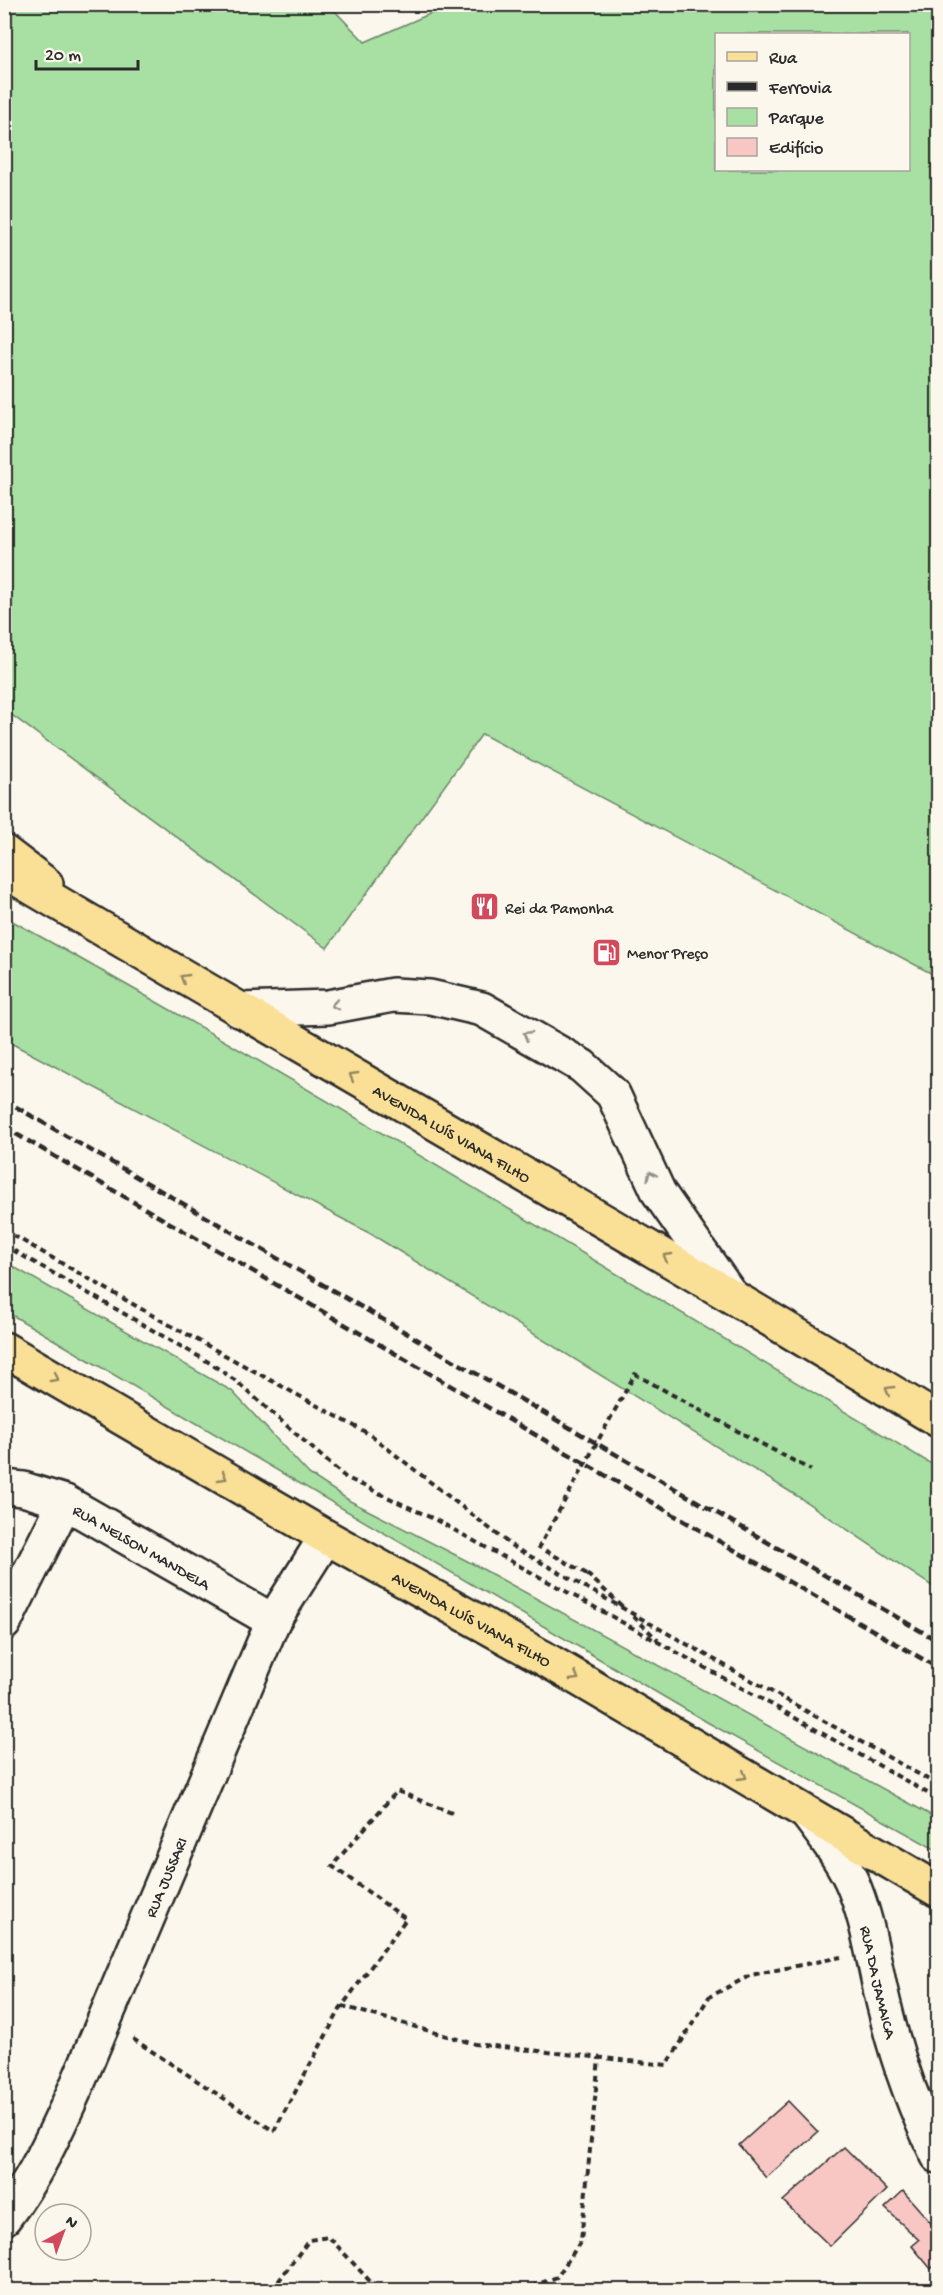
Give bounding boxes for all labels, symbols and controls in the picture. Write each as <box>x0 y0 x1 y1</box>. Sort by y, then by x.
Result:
scale bar <box>36 33 138 71</box>
legend <box>715 33 910 171</box>
text: 20 m <box>45 46 81 67</box>
text: Rua <box>769 49 798 70</box>
text: Ferrovia <box>768 79 832 100</box>
text: Parque <box>768 109 825 130</box>
text: Edifício <box>769 139 823 160</box>
restaurant icon: Rei da Pamonha <box>468 891 500 923</box>
place label: Rei da Pamonha <box>505 901 615 920</box>
fuel station icon: Menor Preço <box>590 936 622 968</box>
place label: Menor Preço <box>627 946 708 965</box>
one-way arrow <box>180 974 190 985</box>
one-way arrow <box>330 999 340 1011</box>
one-way arrow <box>523 1030 533 1042</box>
one-way arrow <box>349 1072 359 1083</box>
street label: AVENIDA LUÍS VIANA FILHO <box>368 1083 533 1189</box>
one-way arrow <box>647 1171 659 1182</box>
one-way arrow <box>663 1253 673 1265</box>
one-way arrow <box>49 1371 59 1383</box>
one-way arrow <box>884 1386 895 1397</box>
one-way arrow <box>217 1469 227 1481</box>
street label: RUA NELSON MANDELA <box>68 1502 214 1597</box>
street label: AVENIDA LUÍS VIANA FILHO <box>388 1569 554 1673</box>
one-way arrow <box>569 1670 579 1681</box>
one-way arrow <box>737 1769 747 1781</box>
street label: RUA JUSSARI <box>143 1835 193 1921</box>
street label: RUA DA JAMAICA <box>854 1924 899 2043</box>
north arrow <box>33 2202 93 2262</box>
text: N <box>60 2213 81 2234</box>

